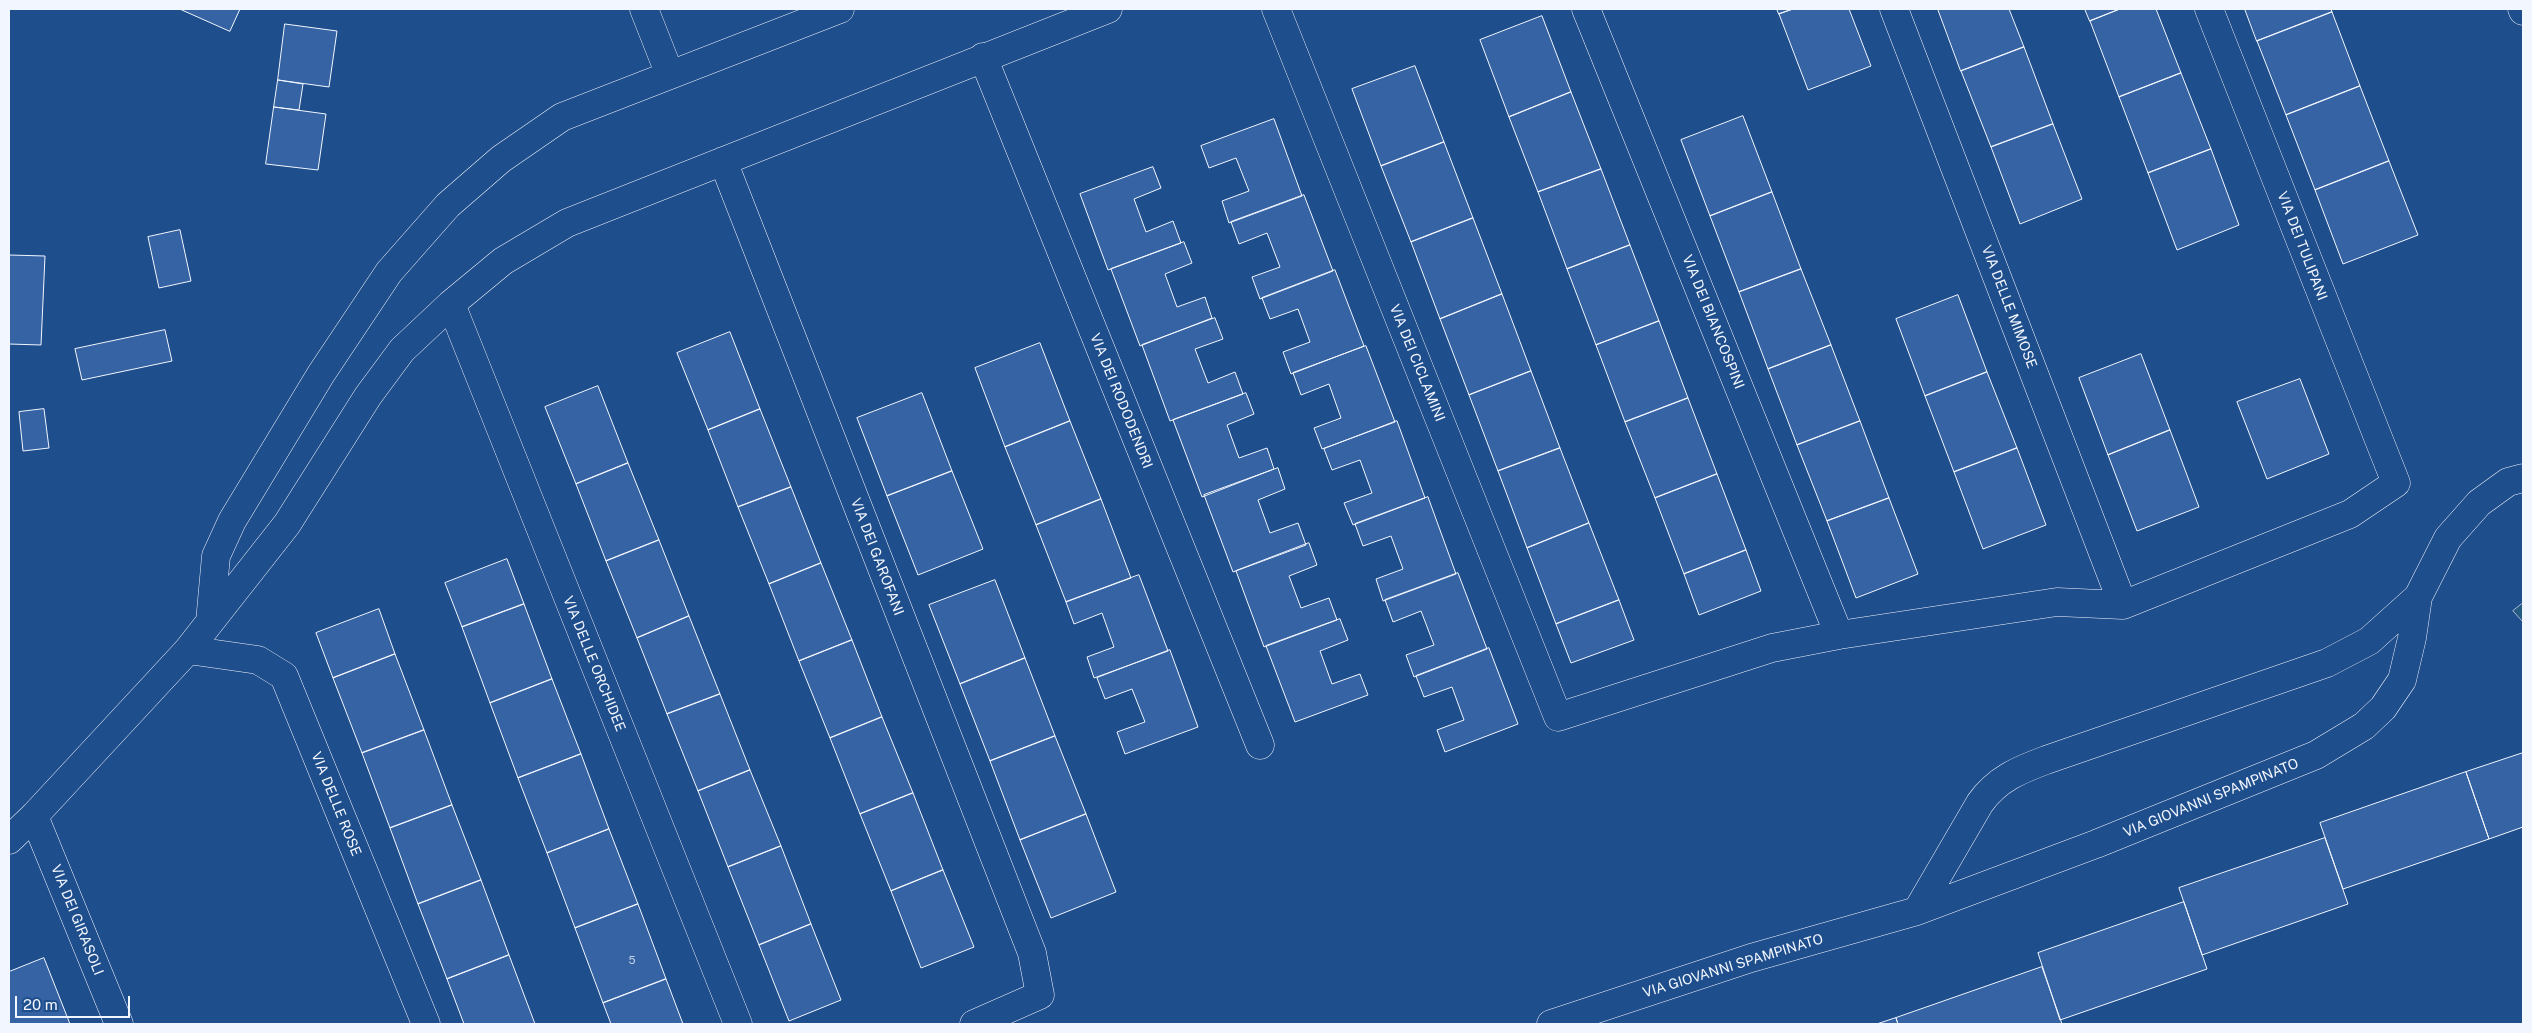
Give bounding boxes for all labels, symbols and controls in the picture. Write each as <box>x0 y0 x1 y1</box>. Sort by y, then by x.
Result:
street label: VIA DEI TULIPANI <box>2274 189 2330 303</box>
street label: VIA DELLE MIMOSE <box>1978 243 2040 371</box>
street label: VIA DEI BIANCOSPINI <box>1678 253 1748 391</box>
street label: VIA DEI CICLAMINI <box>1386 302 1448 424</box>
street label: VIA DEI RODODENDRI <box>1086 331 1156 471</box>
street label: VIA DEI GAROFANI <box>847 496 907 618</box>
street label: VIA DELLE ORCHIDEE <box>559 594 629 734</box>
street label: VIA DELLE ROSE <box>307 749 365 859</box>
street label: VIA GIOVANNI SPAMPINATO <box>2121 755 2301 841</box>
street label: VIA DEI GIRASOLI <box>47 862 107 978</box>
street label: VIA GIOVANNI SPAMPINATO <box>1641 931 1825 1001</box>
house number: 5 <box>628 954 636 968</box>
scale bar <box>18 986 132 1018</box>
text: 20 m <box>23 996 58 1013</box>

